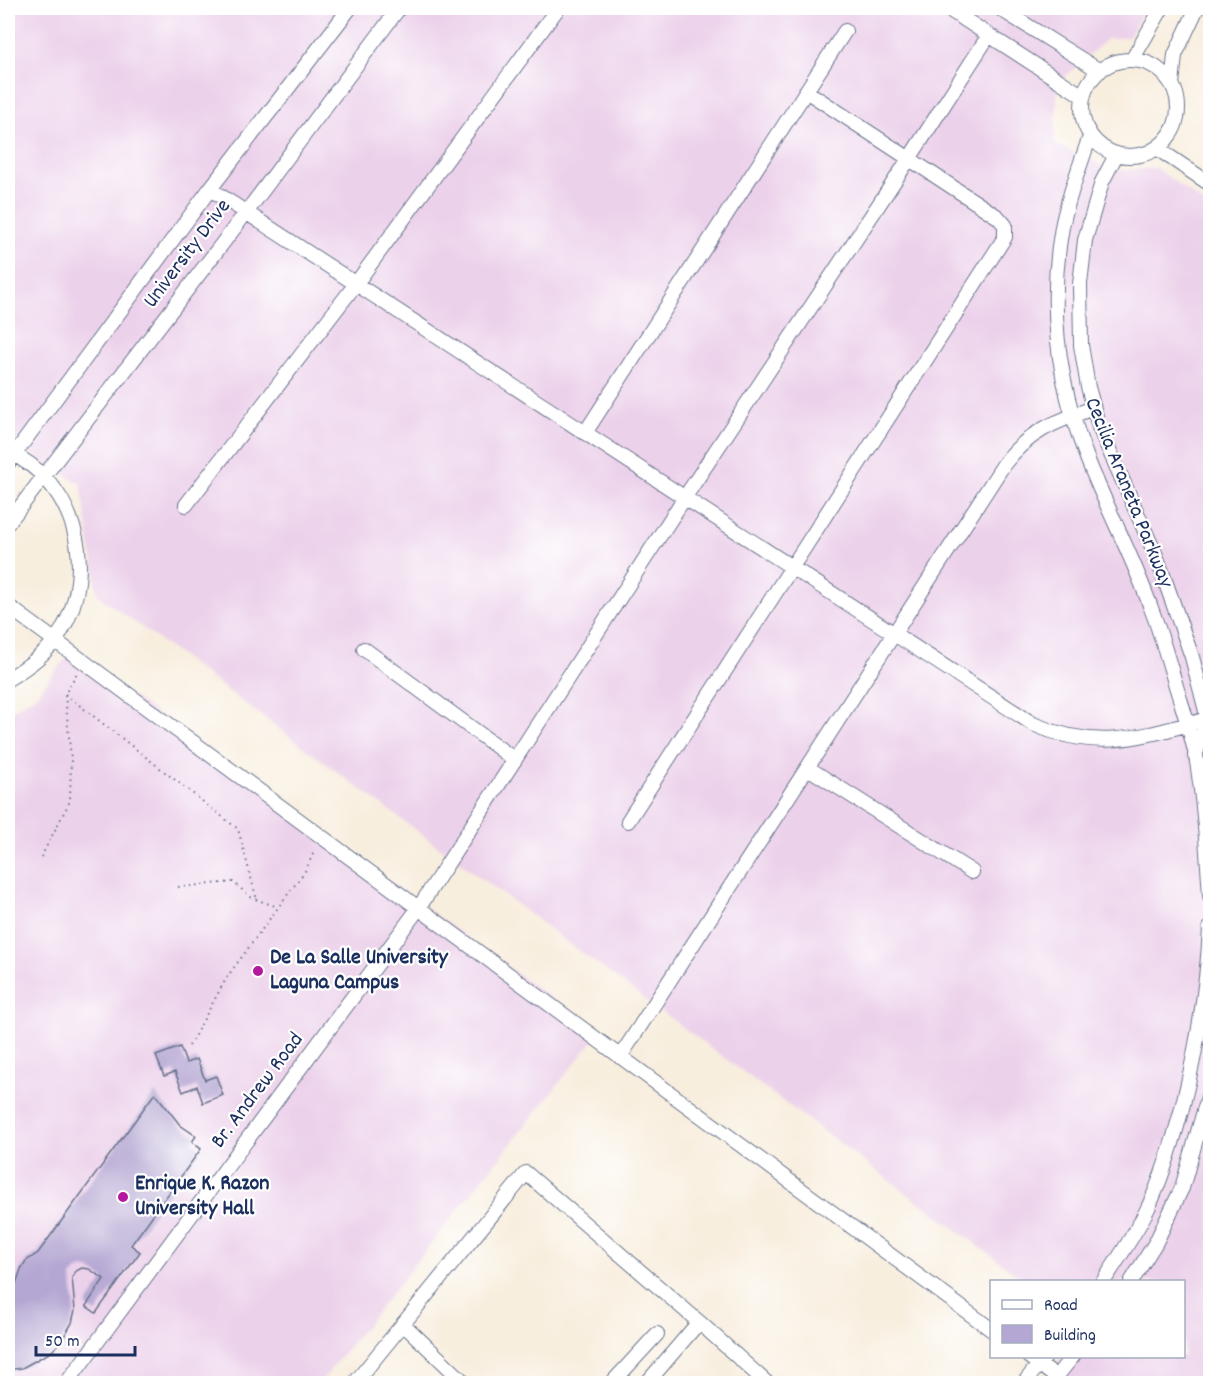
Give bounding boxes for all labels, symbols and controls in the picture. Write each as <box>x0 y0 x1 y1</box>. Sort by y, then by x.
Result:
street label: University Drive <box>137 193 239 315</box>
street label: Cecilia Araneta Parkway <box>1076 393 1181 594</box>
place label: De La Salle University Laguna Campus <box>270 943 449 999</box>
marker: De La Salle University Laguna Campus <box>251 964 265 978</box>
street label: Br. Andrew Road <box>204 1027 312 1155</box>
place label: Enrique K. Razon University Hall <box>135 1169 270 1225</box>
marker: Enrique K. Razon University Hall <box>116 1190 130 1204</box>
legend <box>990 1280 1185 1358</box>
text: Road <box>1044 1294 1078 1319</box>
scale bar <box>36 1319 135 1357</box>
text: Building <box>1044 1324 1096 1349</box>
text: 50 m <box>45 1330 80 1355</box>

